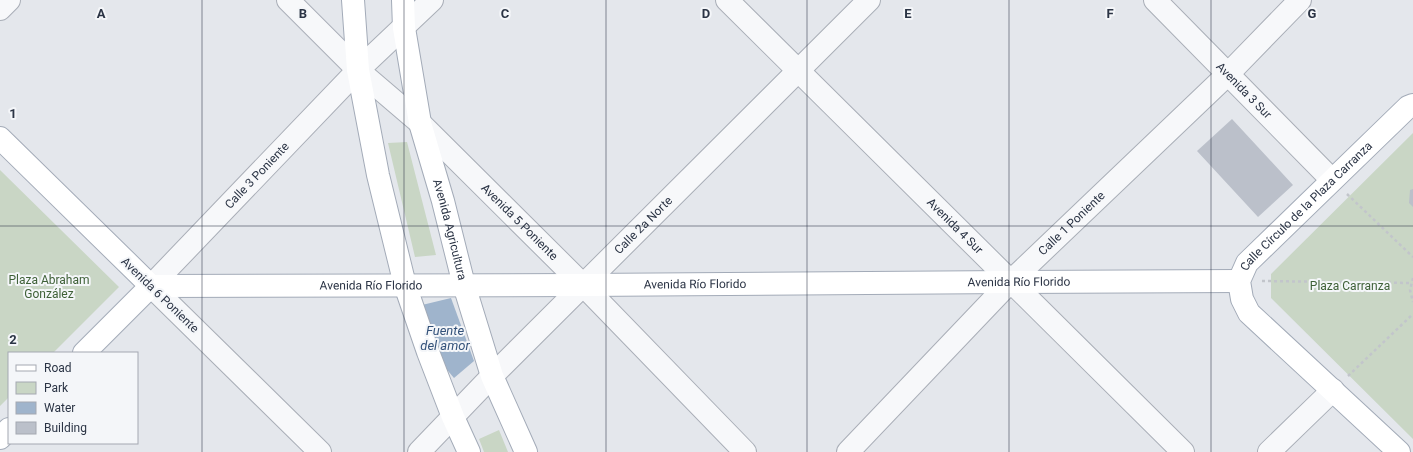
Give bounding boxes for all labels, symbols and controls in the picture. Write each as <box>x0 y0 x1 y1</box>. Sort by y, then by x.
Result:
text: A <box>97 6 106 21</box>
text: B <box>299 6 307 21</box>
text: C <box>501 6 510 21</box>
text: D <box>702 6 710 21</box>
text: E <box>904 6 912 21</box>
text: F <box>1106 6 1114 21</box>
text: G <box>1308 6 1317 21</box>
street label: Avenida 3 Sur <box>1213 60 1275 122</box>
text: 1 <box>9 106 17 121</box>
street label: Calle 3 Poniente <box>222 139 292 212</box>
street label: Calle Círculo de la Plaza Carranza <box>1238 139 1375 273</box>
street label: Avenida Agricultura <box>430 177 469 282</box>
street label: Avenida 5 Poniente <box>478 181 561 263</box>
street label: Calle 1 Poniente <box>1035 188 1108 258</box>
street label: Calle 2a Norte <box>611 193 675 257</box>
street label: Avenida 4 Sur <box>924 195 986 257</box>
street label: Avenida 6 Poniente <box>118 254 202 336</box>
park label: Plaza Abraham González <box>8 273 90 301</box>
street label: Avenida Río Florido <box>968 275 1071 289</box>
street label: Avenida Río Florido <box>644 277 747 292</box>
street label: Avenida Río Florido <box>320 278 423 293</box>
park label: Plaza Carranza <box>1310 279 1390 293</box>
water label: Fuente del amor <box>420 323 470 353</box>
text: 2 <box>9 332 17 347</box>
legend <box>8 352 138 444</box>
text: Road <box>44 361 72 375</box>
text: Park <box>44 381 69 395</box>
text: Water <box>44 401 75 415</box>
text: Building <box>44 421 87 435</box>

